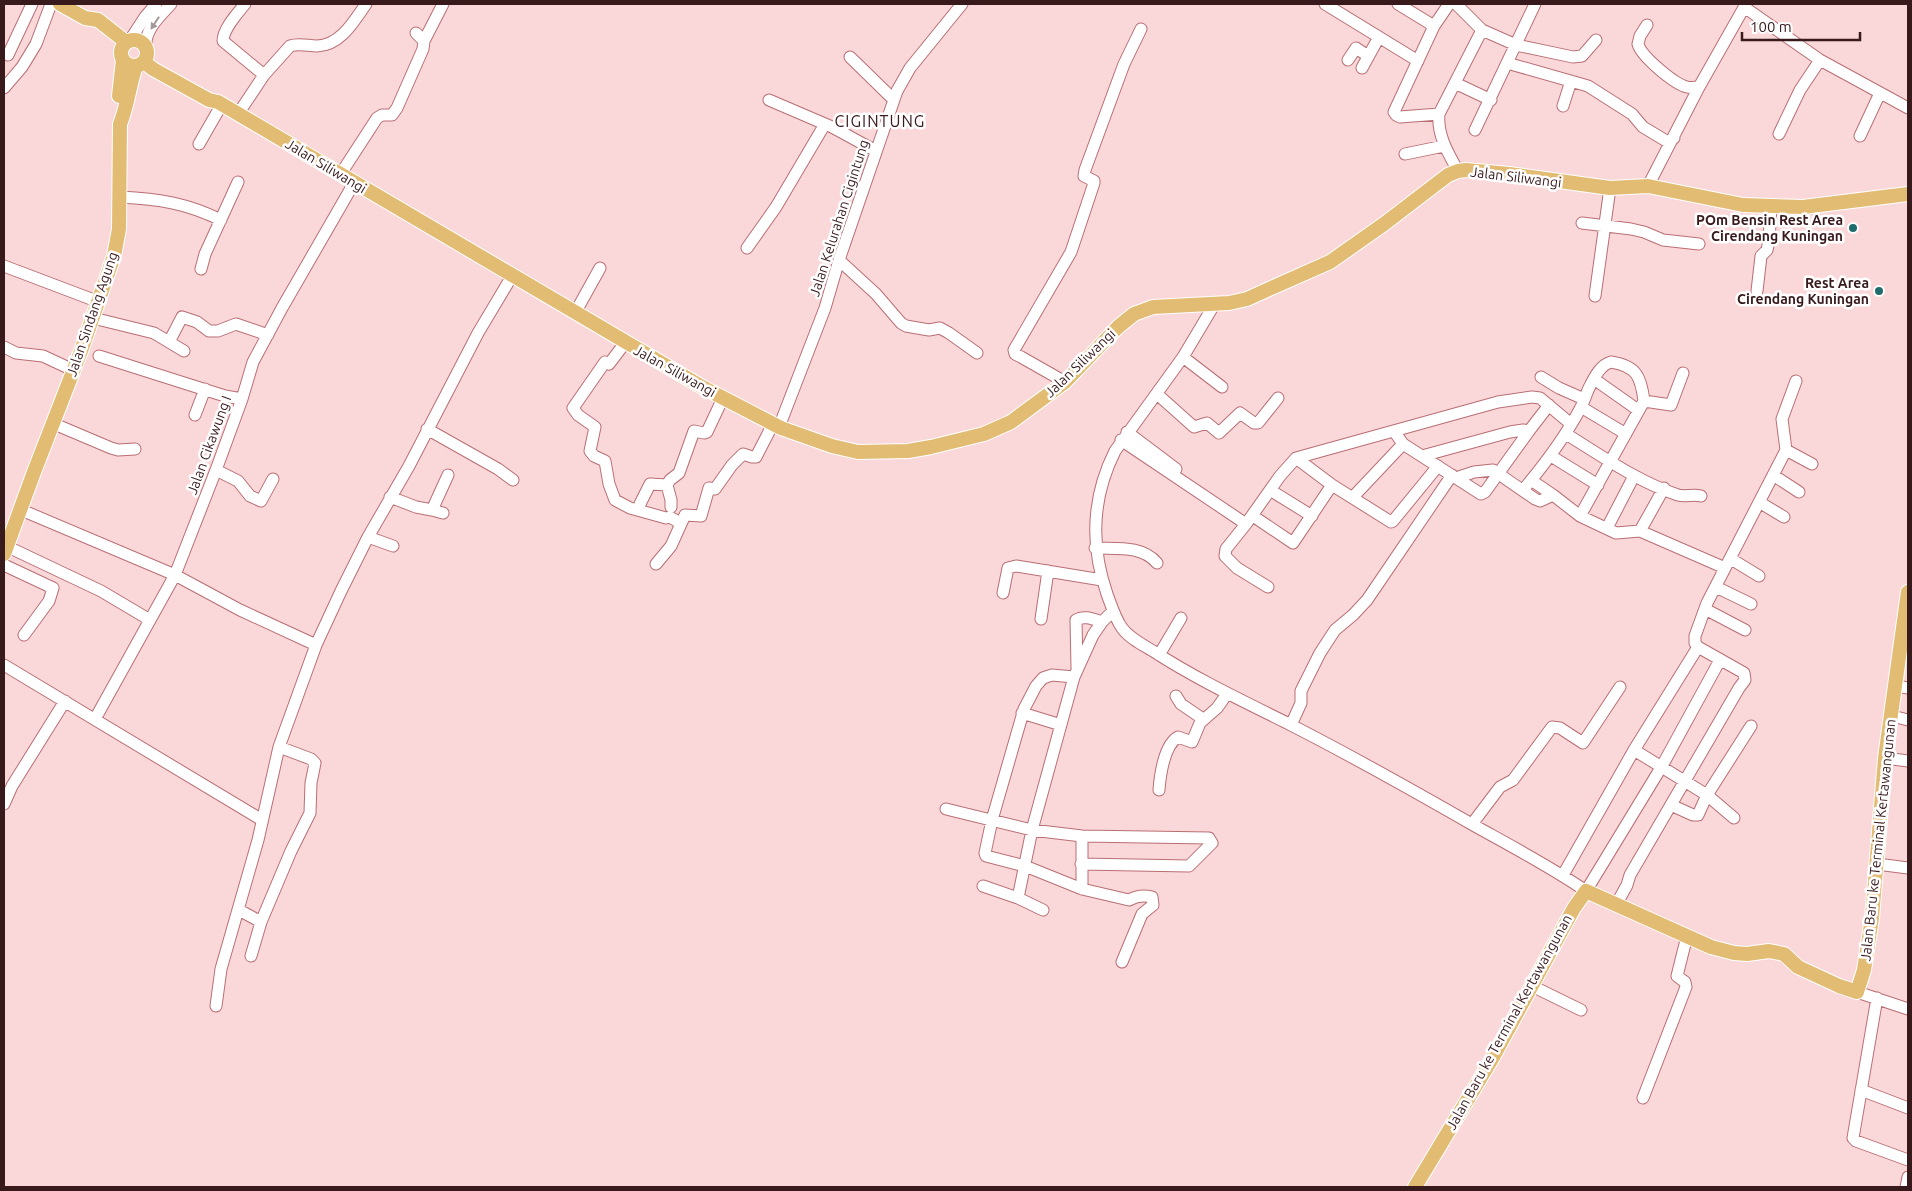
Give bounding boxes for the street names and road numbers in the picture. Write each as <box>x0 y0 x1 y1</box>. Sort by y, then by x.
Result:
street label: Jalan Siliwangi <box>283 136 369 196</box>
street label: Jalan Kelurahan Cigintung <box>806 138 872 298</box>
street label: Jalan Siliwangi <box>1470 163 1562 191</box>
street label: Jalan Sindang Agung <box>63 250 121 378</box>
street label: Jalan Siliwangi <box>1042 325 1118 401</box>
street label: Jalan Siliwangi <box>631 342 719 400</box>
street label: Jalan Cikawung I <box>184 393 234 497</box>
street label: Jalan Baru ke Terminal Kertawangunan <box>1857 718 1899 962</box>
street label: Jalan Baru ke Terminal Kertawangunan <box>1443 912 1575 1132</box>

